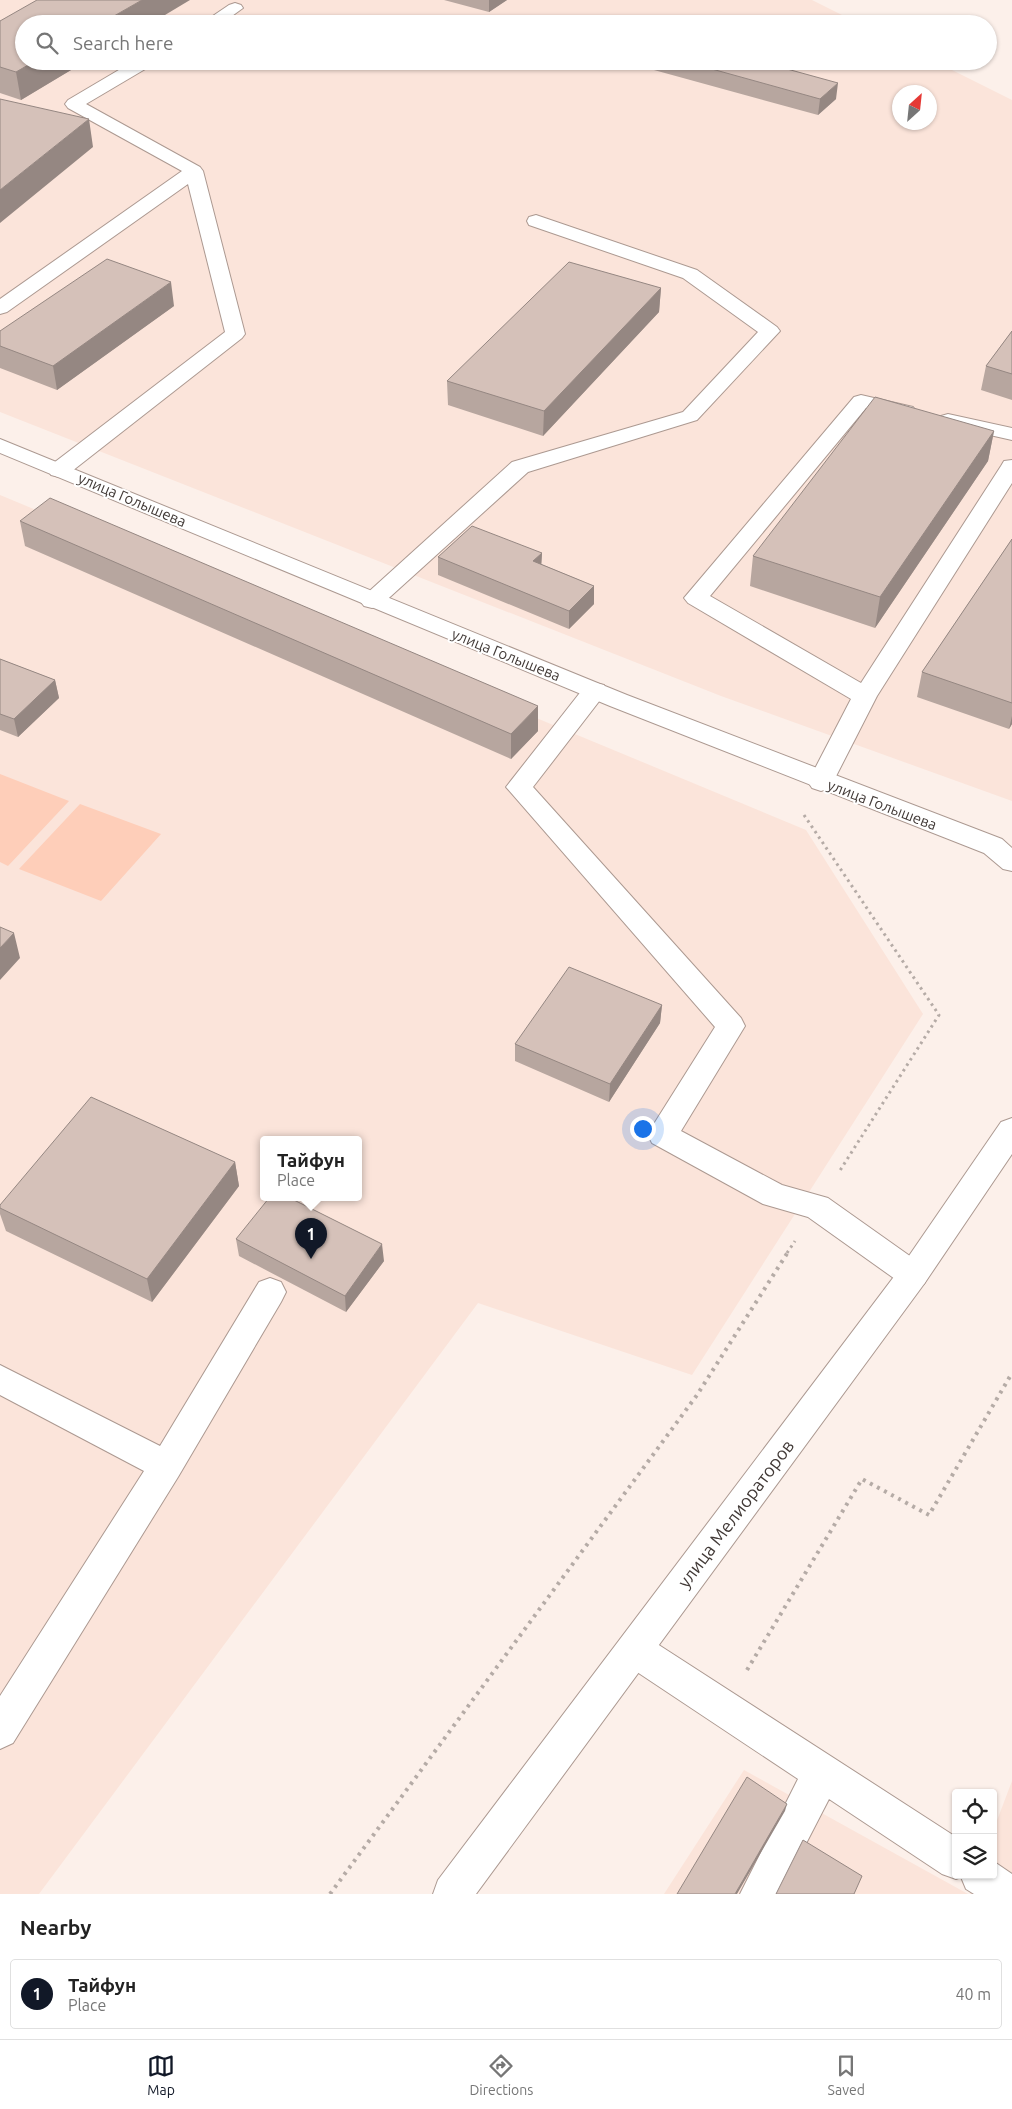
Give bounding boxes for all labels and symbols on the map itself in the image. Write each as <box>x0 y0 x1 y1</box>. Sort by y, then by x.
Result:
north arrow <box>892 85 937 130</box>
street label: улица Голышева <box>76 469 189 530</box>
street label: улица Голышева <box>449 625 563 684</box>
street label: улица Голышева <box>825 776 939 833</box>
your location <box>630 1116 656 1142</box>
pin: 1 <box>295 1218 327 1259</box>
street label: улица Мелиораторов <box>673 1436 797 1591</box>

